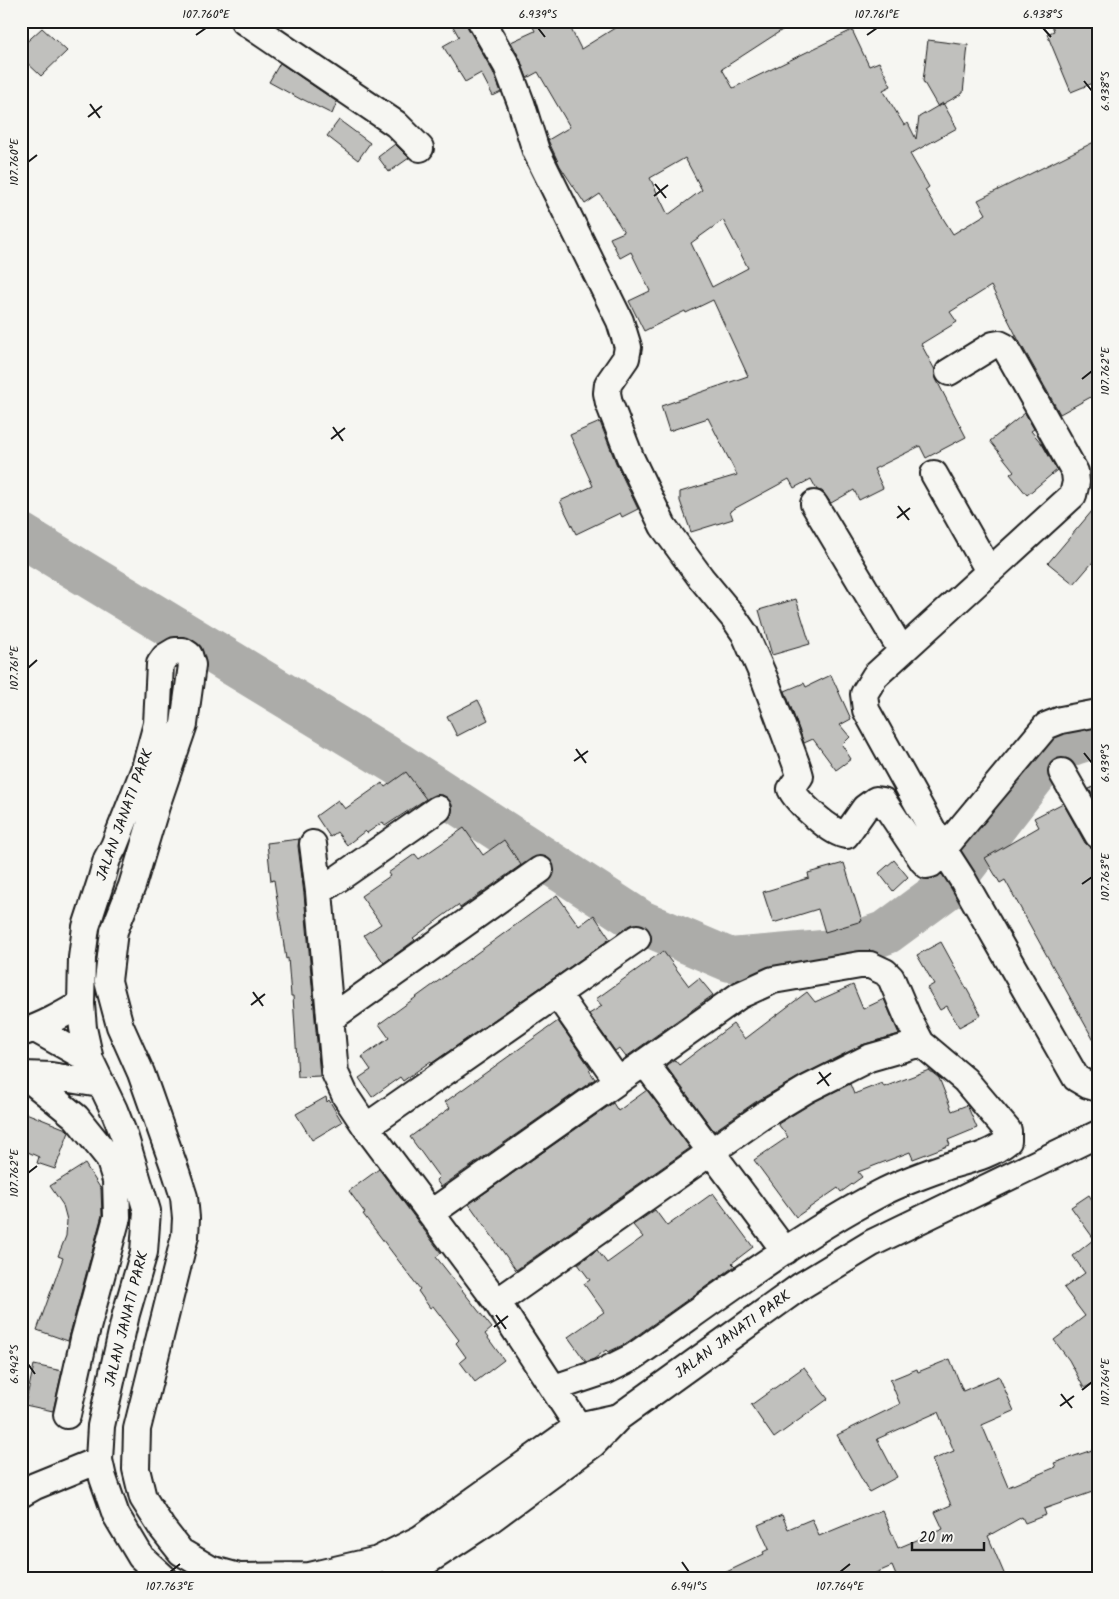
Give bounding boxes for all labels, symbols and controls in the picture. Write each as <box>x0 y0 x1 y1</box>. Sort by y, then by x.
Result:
text: 107.760°E <box>182 5 231 24</box>
text: 6.939°S <box>519 5 558 24</box>
text: 107.761°E <box>854 5 901 24</box>
text: 6.938°S <box>1023 5 1064 24</box>
text: 6.938°S <box>1096 70 1115 111</box>
text: 107.760°E <box>5 137 24 186</box>
text: 107.762°E <box>1096 346 1115 395</box>
text: 107.761°E <box>5 644 24 691</box>
text: 6.939°S <box>1096 743 1115 782</box>
street label: JALAN JANATI PARK <box>90 746 160 884</box>
text: 107.763°E <box>1096 852 1115 901</box>
text: 107.762°E <box>5 1148 24 1197</box>
street label: JALAN JANATI PARK <box>99 1249 155 1389</box>
street label: JALAN JANATI PARK <box>670 1284 796 1385</box>
text: 6.942°S <box>5 1344 24 1384</box>
text: 107.764°E <box>1096 1357 1115 1406</box>
scale bar <box>912 1519 984 1551</box>
text: 20 m <box>919 1526 953 1550</box>
text: 107.763°E <box>146 1577 195 1596</box>
text: 6.941°S <box>671 1577 708 1596</box>
text: 107.764°E <box>816 1577 865 1596</box>

